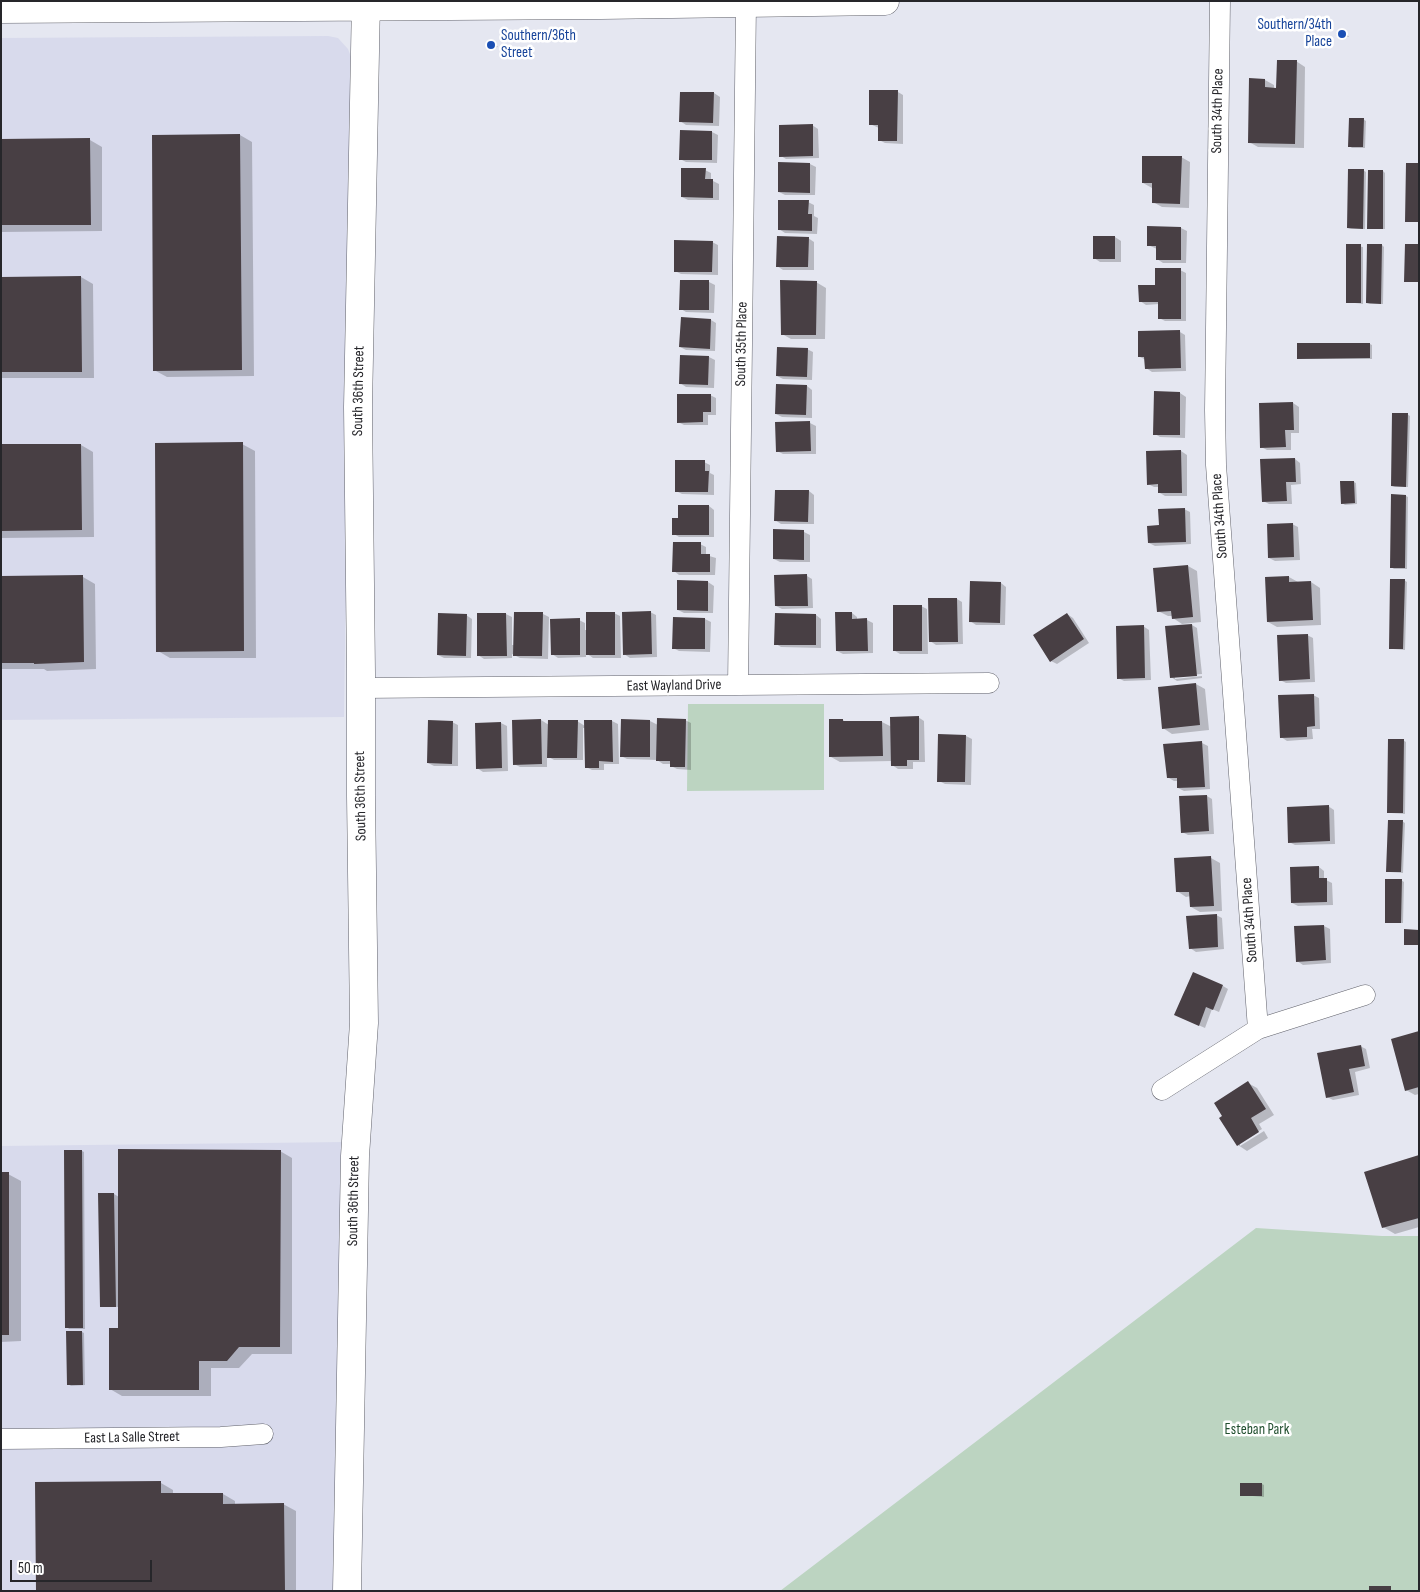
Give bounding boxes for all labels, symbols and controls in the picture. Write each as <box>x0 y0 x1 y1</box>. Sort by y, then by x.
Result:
place label: Southern/34th Place <box>1257 16 1332 51</box>
place label: Southern/36th Street <box>501 27 576 62</box>
marker: Southern/34th Place <box>1336 28 1348 40</box>
marker: Southern/36th Street <box>485 39 497 51</box>
street label: South 34th Place <box>1208 68 1228 154</box>
street label: South 35th Place <box>732 301 752 387</box>
street label: South 36th Street <box>349 346 369 436</box>
street label: South 34th Place <box>1208 473 1232 559</box>
street label: East Wayland Drive <box>626 676 722 696</box>
street label: South 36th Street <box>351 751 371 841</box>
street label: South 34th Place <box>1238 877 1262 963</box>
street label: South 36th Street <box>344 1156 364 1246</box>
park label: Esteban Park <box>1225 1421 1289 1439</box>
street label: East La Salle Street <box>84 1428 180 1448</box>
scale bar <box>12 1550 155 1582</box>
text: 50 m <box>18 1559 43 1578</box>

